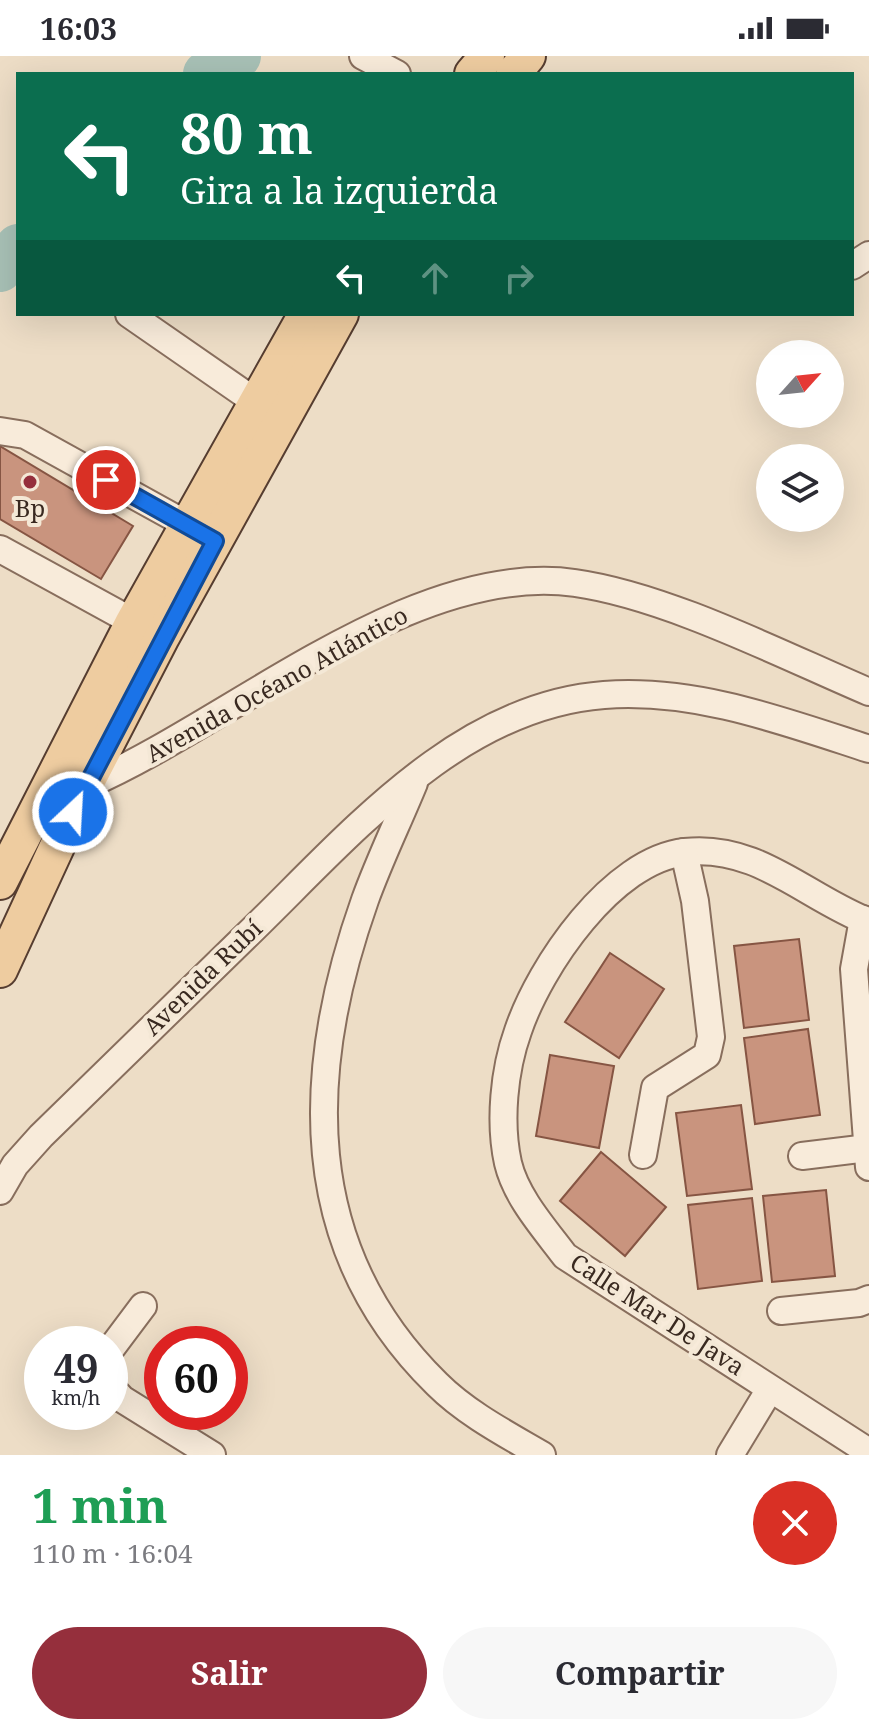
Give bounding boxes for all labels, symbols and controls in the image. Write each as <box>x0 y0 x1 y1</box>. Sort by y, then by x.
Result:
text: 16:03 <box>40 8 117 49</box>
text: 80 m <box>180 94 313 170</box>
icon: left <box>48 104 152 208</box>
text: Gira a la izquierda <box>180 166 499 215</box>
icon: left <box>329 256 373 300</box>
icon: ahead <box>413 256 457 300</box>
icon: right <box>497 256 541 300</box>
north arrow <box>756 340 844 428</box>
map controls <box>756 340 844 532</box>
button: layers <box>756 444 844 532</box>
pin <box>72 446 140 514</box>
icon: arrive <box>84 458 128 502</box>
marker: Bp <box>21 473 39 491</box>
place label: Bp <box>15 491 45 524</box>
street label: Avenida Océano Atlántico <box>139 598 413 770</box>
position arrow <box>31 770 115 854</box>
street label: Avenida Rubí <box>135 912 269 1042</box>
street label: Calle Mar De Java <box>564 1245 751 1383</box>
speed limit sign: 60 <box>144 1326 248 1430</box>
text: 49 <box>53 1340 99 1395</box>
text: km/h <box>51 1384 101 1411</box>
text: 1 min <box>32 1472 168 1537</box>
button: close <box>753 1481 837 1565</box>
text: 110 m · 16:04 <box>32 1535 193 1571</box>
button: Salir <box>32 1627 427 1719</box>
button: Compartir <box>443 1627 837 1719</box>

